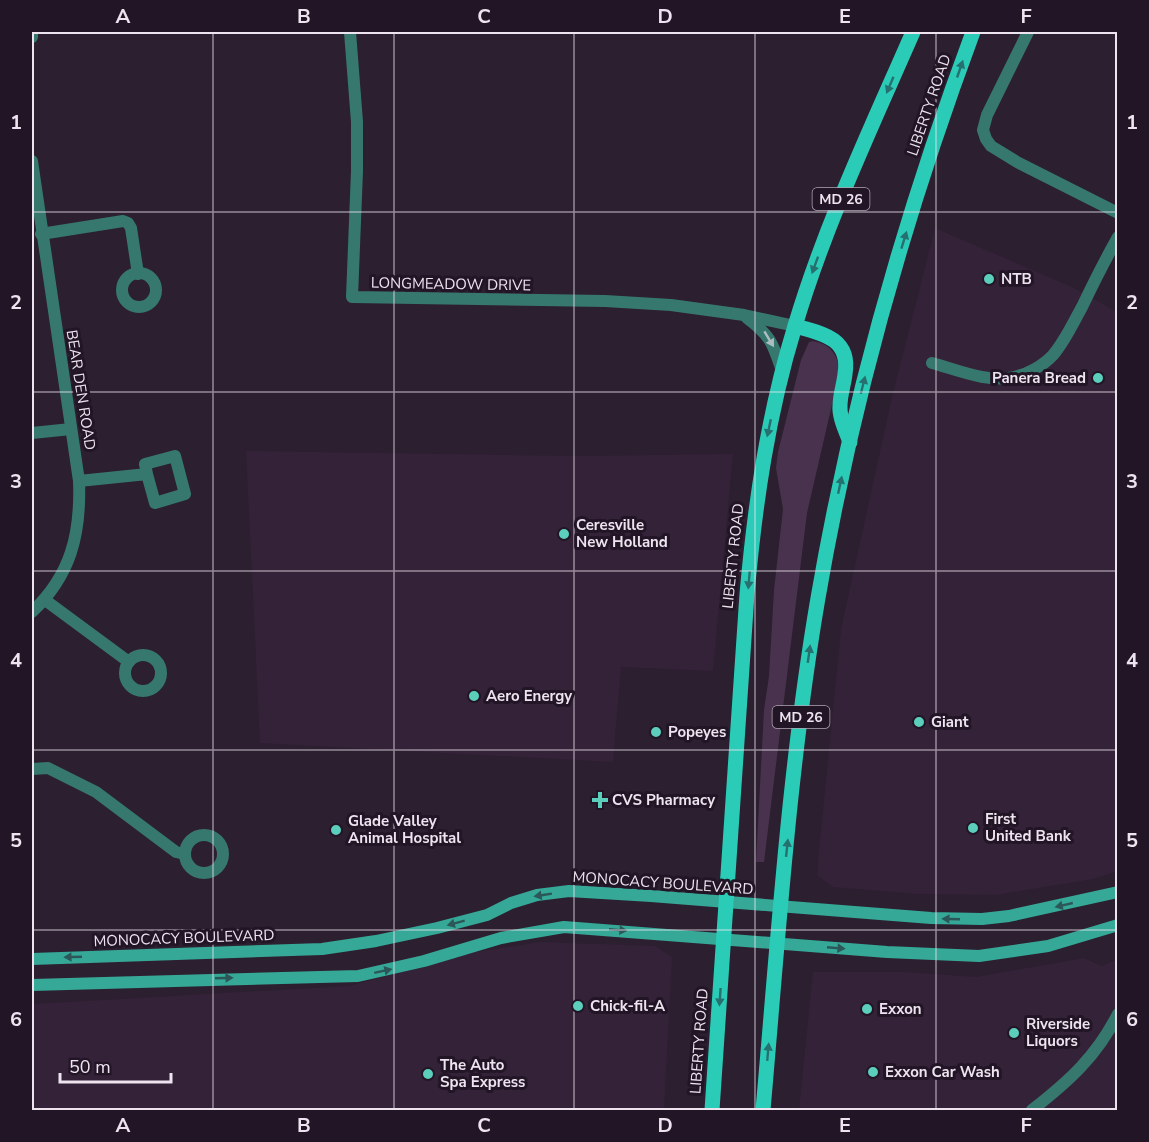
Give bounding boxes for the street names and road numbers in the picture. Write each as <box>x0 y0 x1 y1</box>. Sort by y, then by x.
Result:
street label: LIBERTY ROAD <box>902 52 956 158</box>
road number: MD 26 <box>812 188 870 210</box>
street label: LONGMEADOW DRIVE <box>371 273 531 295</box>
street label: BEAR DEN ROAD <box>62 328 100 452</box>
street label: LIBERTY ROAD <box>718 502 748 610</box>
road number: MD 26 <box>772 706 830 728</box>
street label: MONOCACY BOULEVARD <box>572 867 754 899</box>
street label: MONOCACY BOULEVARD <box>93 925 275 951</box>
street label: LIBERTY ROAD <box>685 987 713 1095</box>

